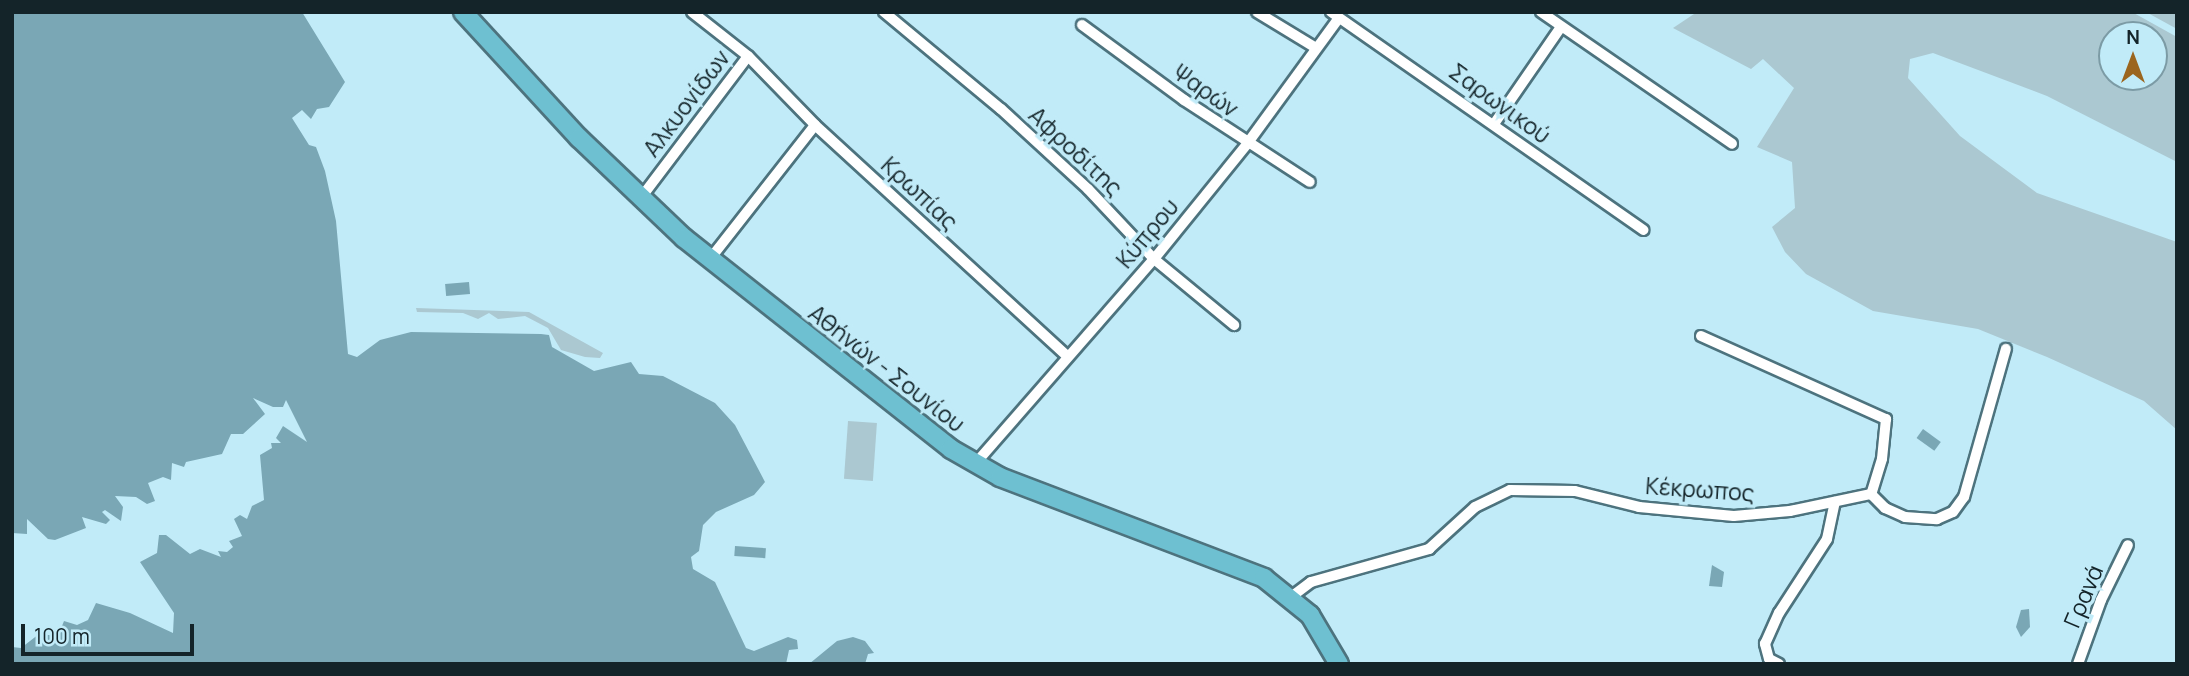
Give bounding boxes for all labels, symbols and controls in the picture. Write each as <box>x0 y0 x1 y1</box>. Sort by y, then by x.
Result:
north arrow <box>2098 21 2168 91</box>
text: N <box>2126 24 2140 50</box>
street label: Αλκυονίδων <box>637 44 735 162</box>
street label: Σαρωνικού <box>1444 57 1556 149</box>
street label: Ψαρών <box>1168 58 1244 122</box>
street label: Αφροδίτης <box>1024 101 1128 201</box>
street label: Κρωπίας <box>876 151 964 235</box>
street label: Κύπρου <box>1110 193 1184 273</box>
street label: Αθήνών - Σουνίου <box>804 299 970 437</box>
street label: Κέκρωπος <box>1645 471 1755 507</box>
street label: Γρανά <box>2058 561 2108 631</box>
scale bar <box>24 610 198 654</box>
text: 100 m <box>34 622 90 650</box>

